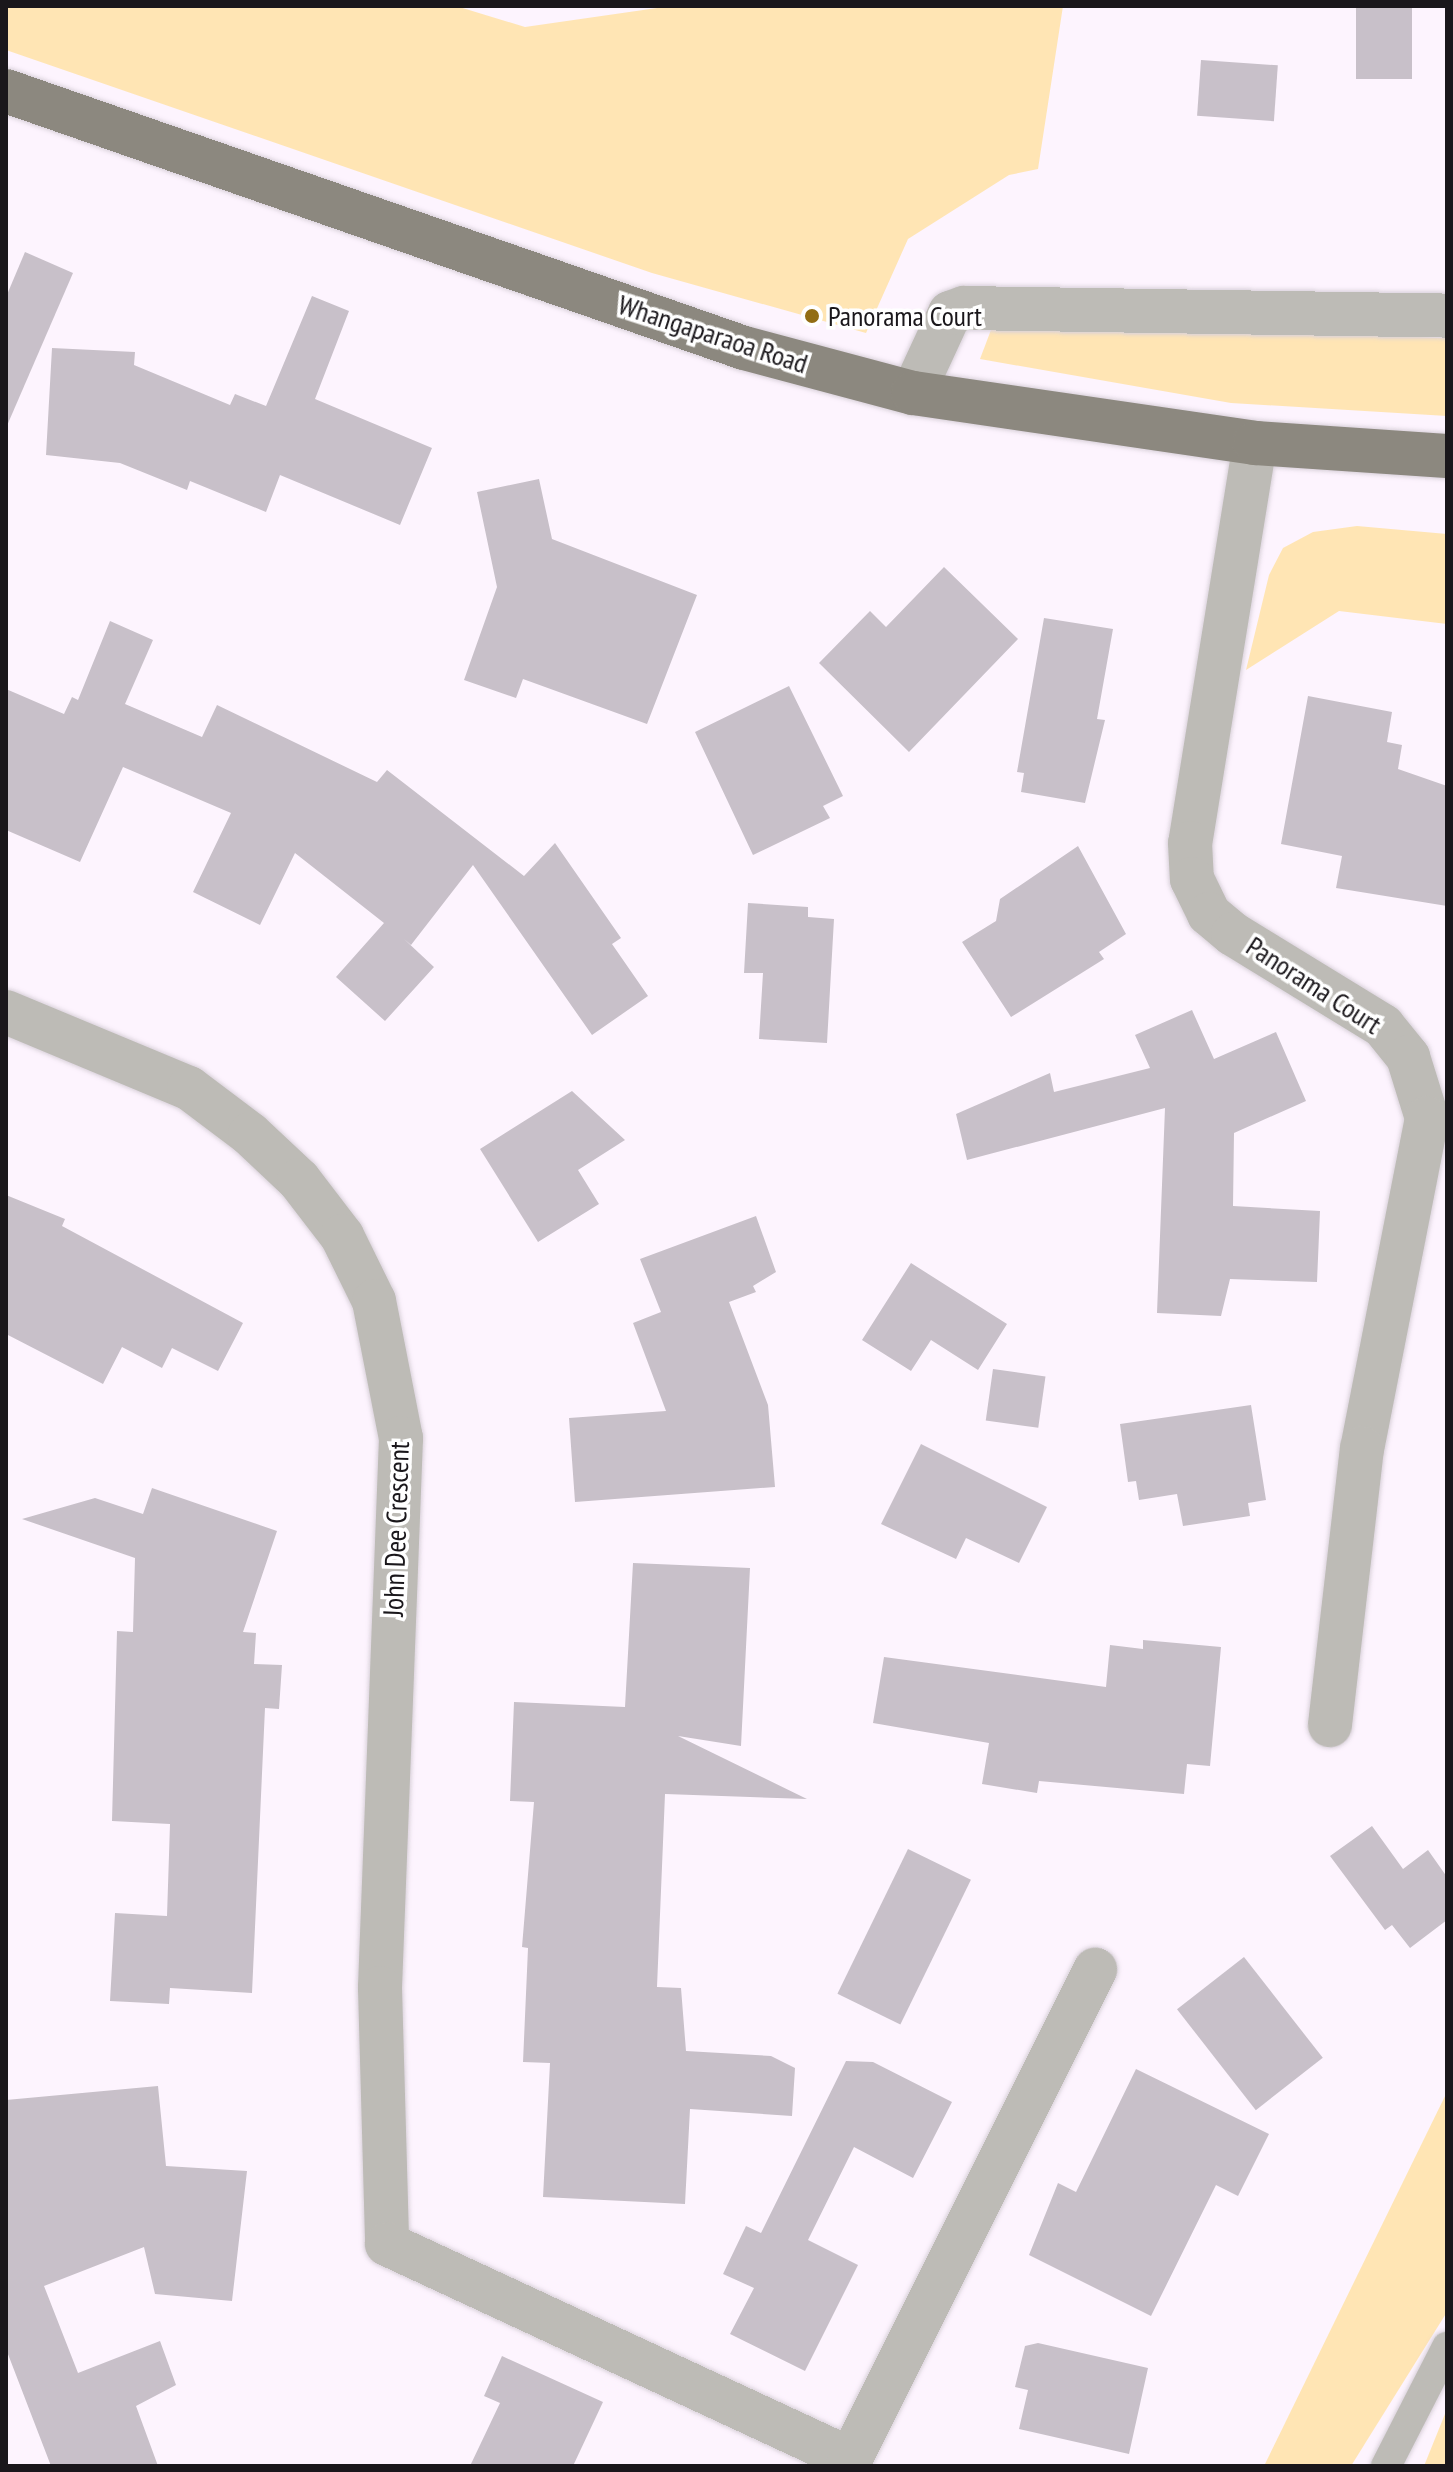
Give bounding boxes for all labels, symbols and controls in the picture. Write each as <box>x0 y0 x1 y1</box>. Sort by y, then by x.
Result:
street label: Whangaparaoa Road <box>614 288 812 380</box>
place label: Panorama Court <box>828 299 982 333</box>
marker: Panorama Court <box>803 307 821 325</box>
street label: Panorama Court <box>1240 929 1388 1041</box>
street label: John Dee Crescent <box>376 1441 416 1617</box>

